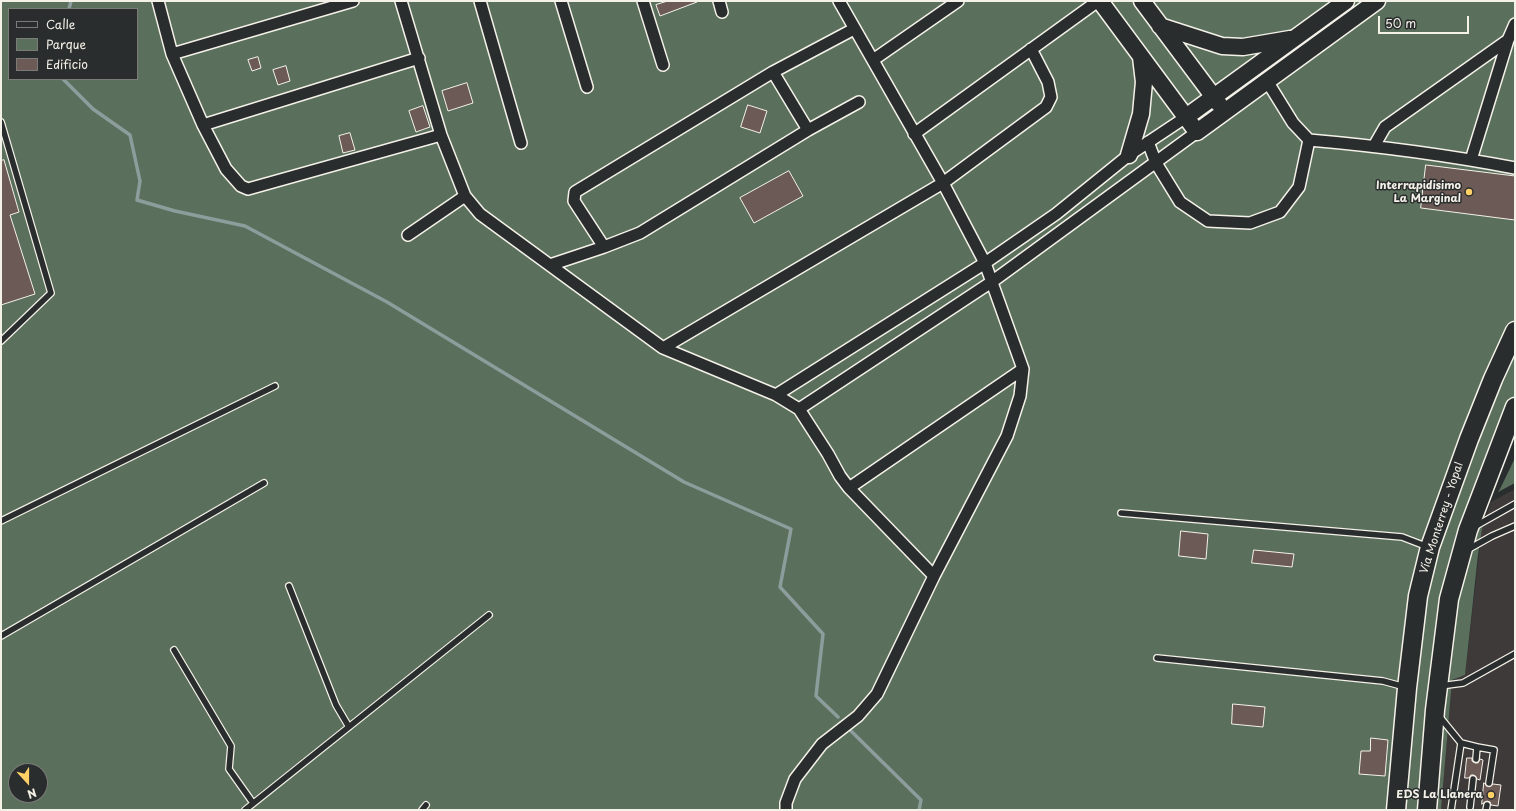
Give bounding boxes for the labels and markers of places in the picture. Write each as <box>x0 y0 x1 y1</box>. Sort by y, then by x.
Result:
place label: Interrapidisimo La Marginal <box>1376 179 1461 205</box>
marker: Interrapidisimo La Marginal <box>1464 187 1474 197</box>
place label: EDS La Llanera <box>1396 788 1483 802</box>
marker: EDS La Llanera <box>1486 790 1496 800</box>

